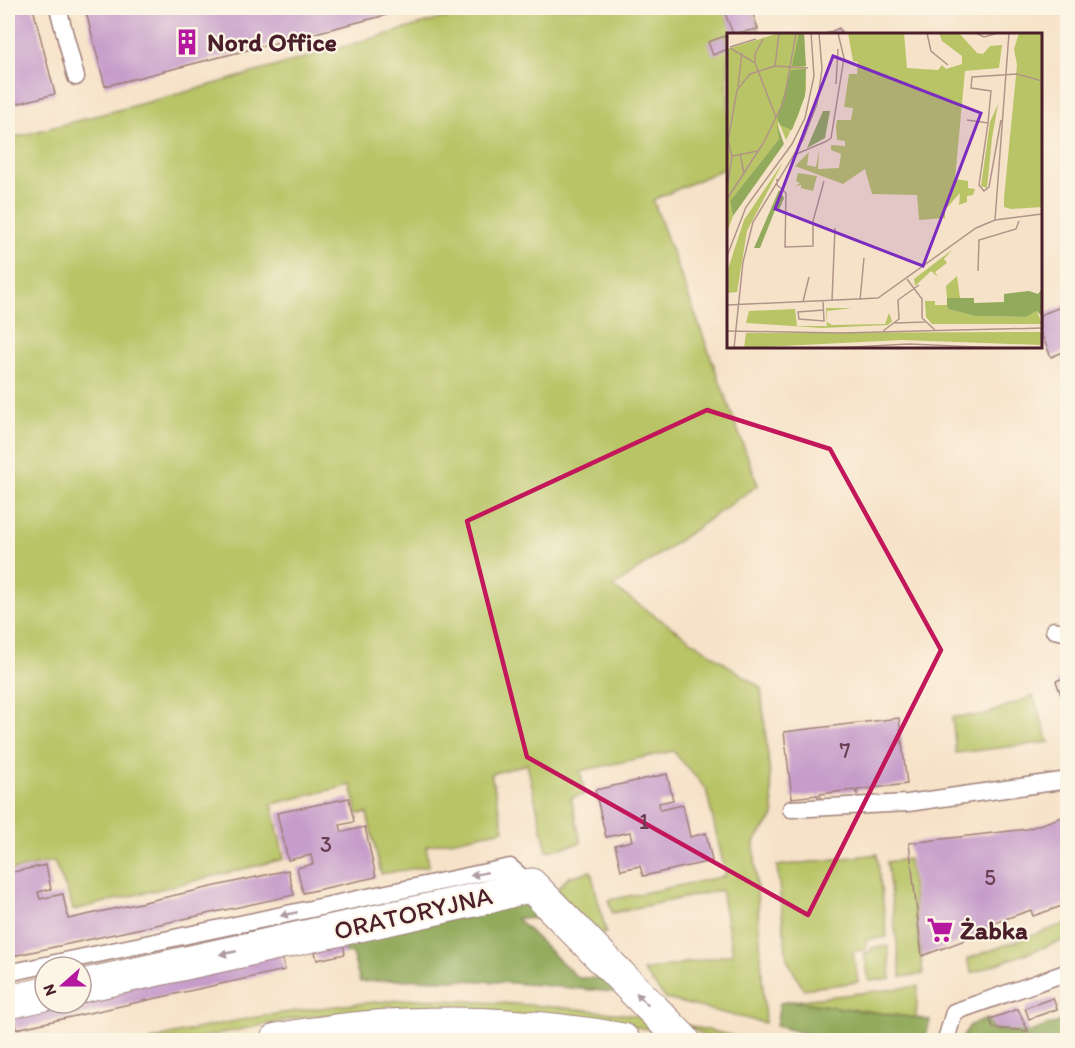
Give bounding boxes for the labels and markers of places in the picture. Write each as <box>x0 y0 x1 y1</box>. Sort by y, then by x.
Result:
place label: Nord Office <box>207 26 337 58</box>
building icon: Nord Office <box>172 27 202 57</box>
place label: Żabka <box>960 914 1028 946</box>
supermarket icon: Żabka <box>925 915 955 945</box>

